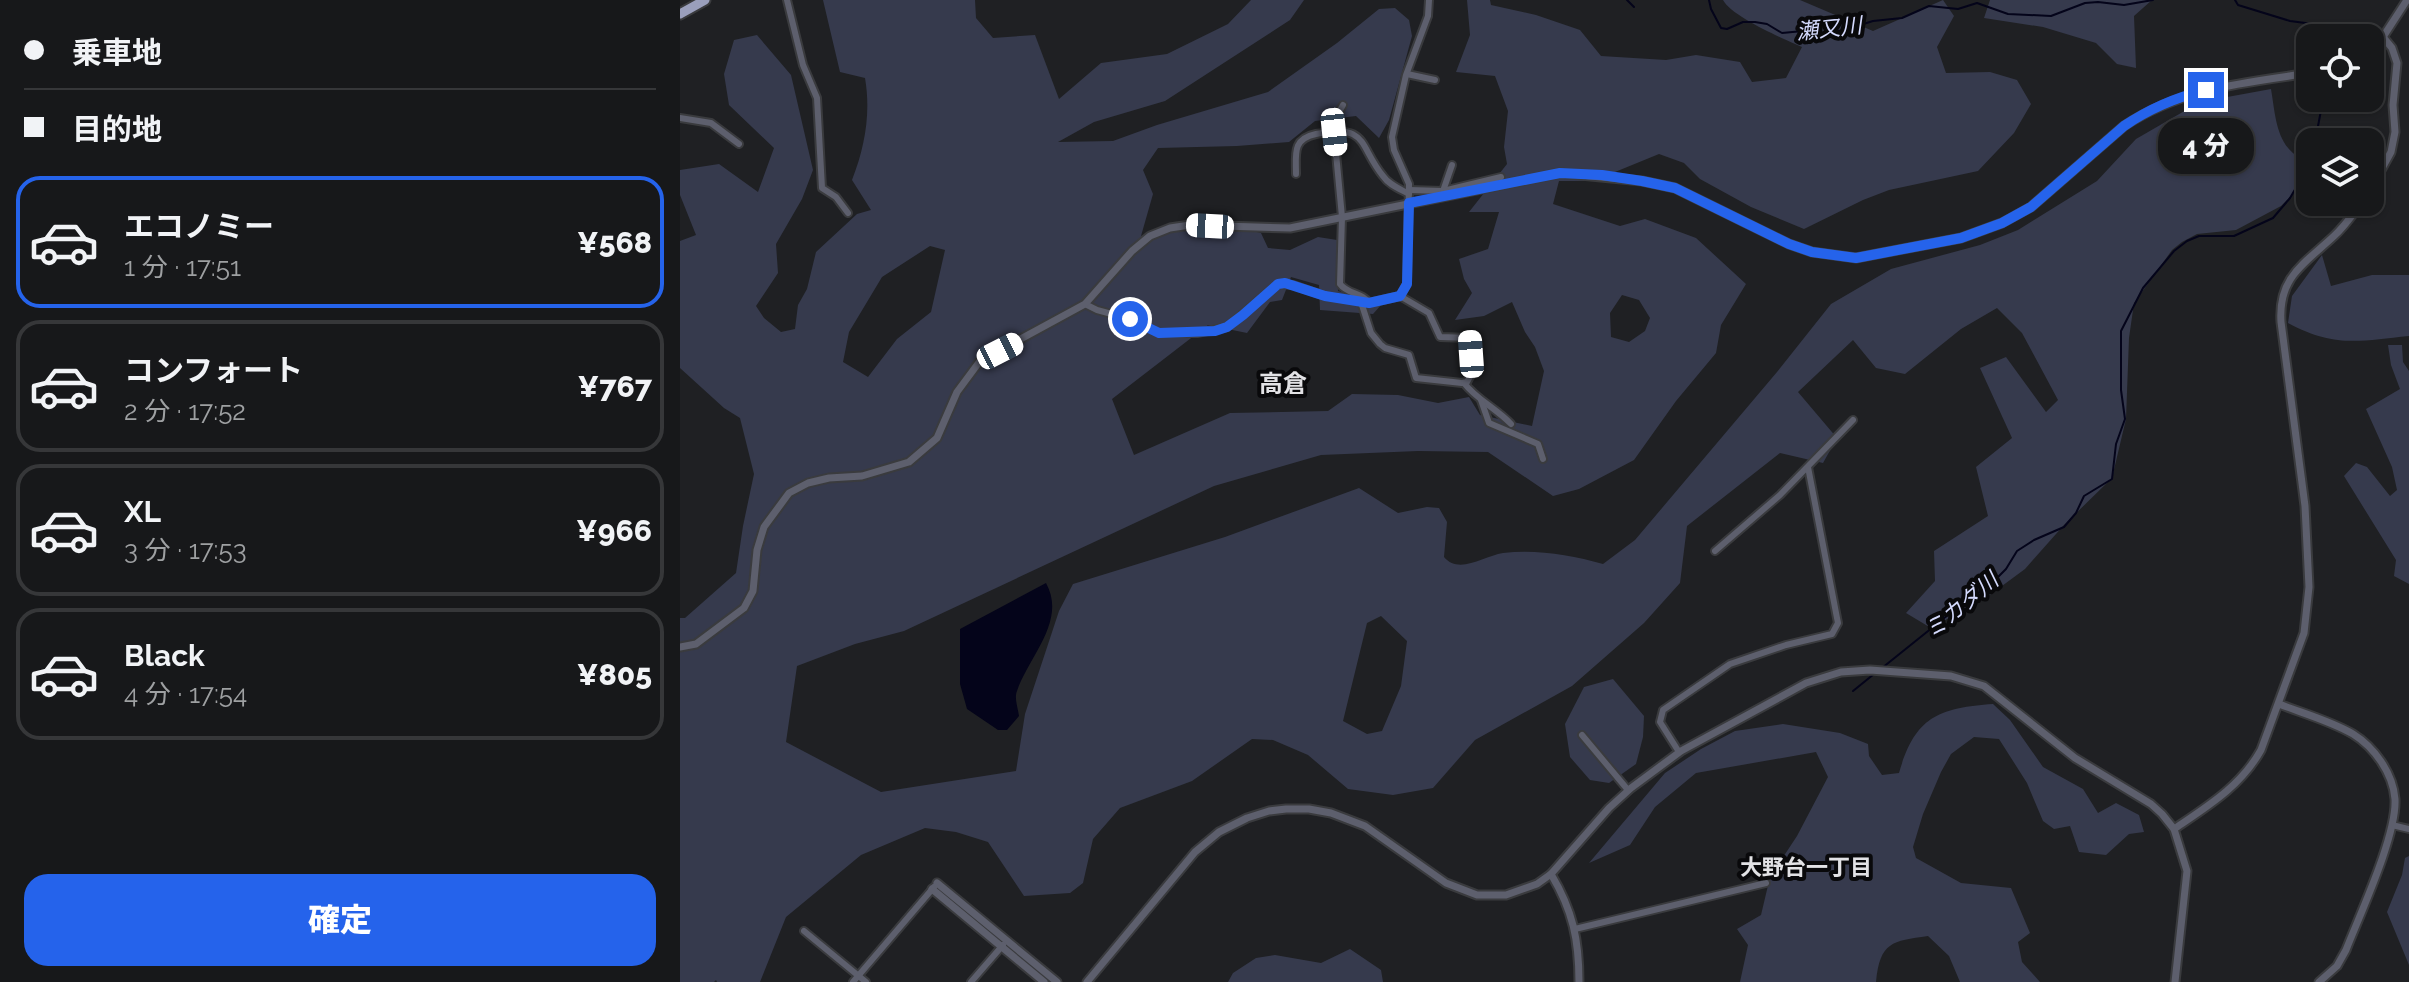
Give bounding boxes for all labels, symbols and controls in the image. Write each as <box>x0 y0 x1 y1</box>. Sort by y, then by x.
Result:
water label: 瀬又川 <box>1795 11 1865 44</box>
map controls <box>2296 24 2384 216</box>
button: locate <box>2296 24 2384 112</box>
text: 乗車地 <box>72 35 162 70</box>
route end <box>2188 72 2224 108</box>
car <box>1320 107 1348 157</box>
text: 目的地 <box>72 112 162 147</box>
callout: 4 分 <box>2158 118 2254 174</box>
button: layers <box>2296 128 2384 216</box>
text: 4 分 <box>2182 131 2230 161</box>
icon: car <box>28 206 100 278</box>
text: エコノミー <box>124 209 274 244</box>
car <box>1185 213 1235 239</box>
text: ¥568 <box>577 225 652 260</box>
text: 1 分 · 17:51 <box>124 252 241 282</box>
route start <box>1112 301 1148 337</box>
car <box>973 329 1027 373</box>
car <box>1457 329 1485 379</box>
icon: car <box>28 350 100 422</box>
text: コンフォート <box>124 353 303 388</box>
text: ¥767 <box>577 369 652 404</box>
district label: 高倉 <box>1259 369 1307 398</box>
text: 2 分 · 17:52 <box>124 396 246 426</box>
icon: car <box>28 494 100 566</box>
text: XL <box>124 494 161 529</box>
text: ¥966 <box>576 513 652 548</box>
text: 3 分 · 17:53 <box>124 535 247 565</box>
water label: ミカダ川 <box>1919 565 2005 643</box>
icon: car <box>28 638 100 710</box>
text: Black <box>124 638 205 673</box>
text: ¥805 <box>577 657 652 692</box>
text: 4 分 · 17:54 <box>124 679 247 709</box>
district label: 大野台一丁目 <box>1740 854 1872 880</box>
button: 確定 <box>24 874 656 966</box>

